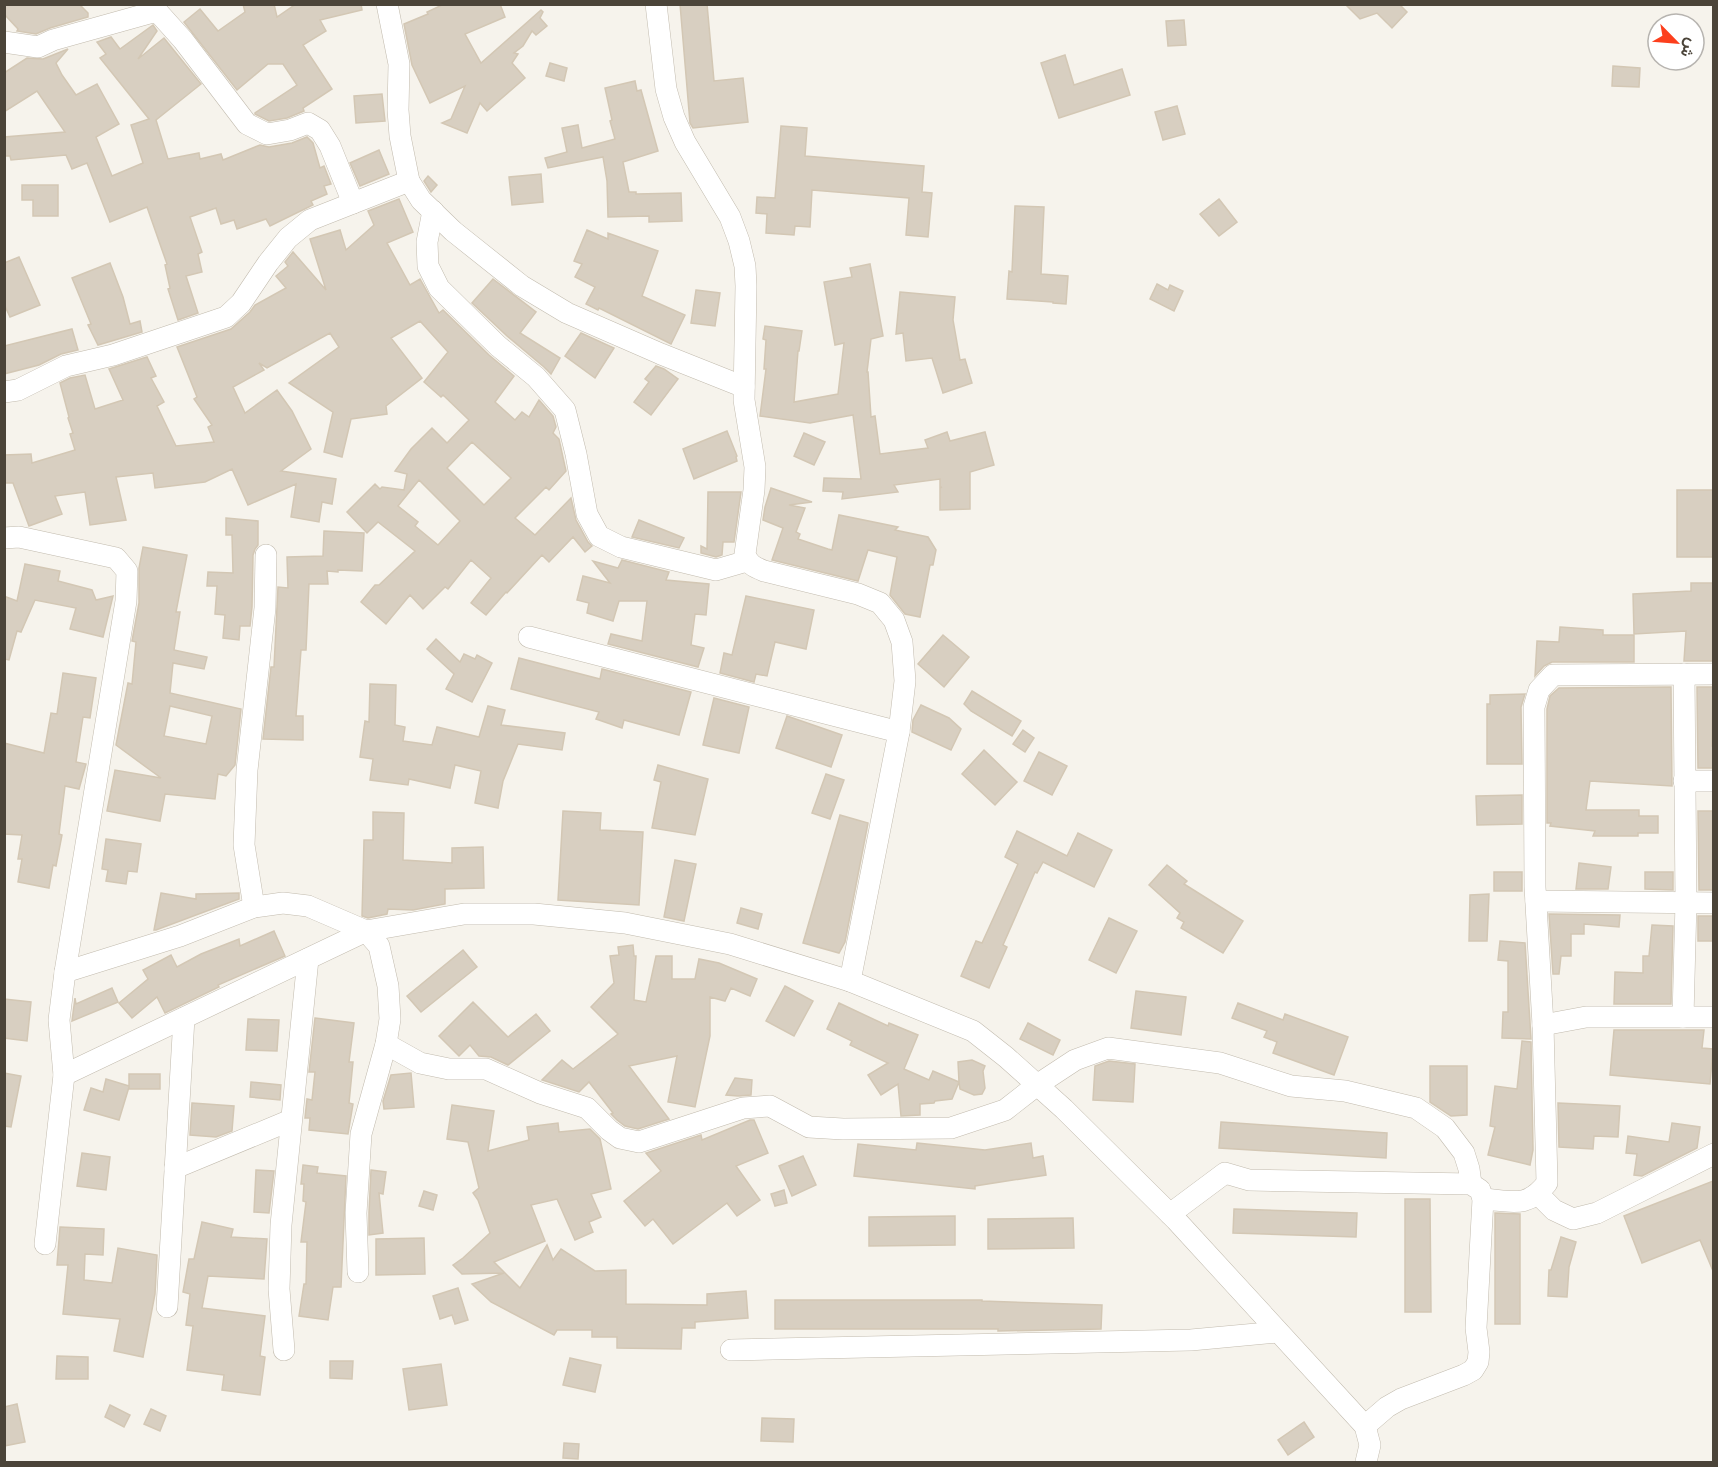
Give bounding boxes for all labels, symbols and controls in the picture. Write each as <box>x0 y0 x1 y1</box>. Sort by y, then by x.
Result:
north arrow <box>1646 12 1706 72</box>
text: ش <box>1676 35 1702 61</box>

